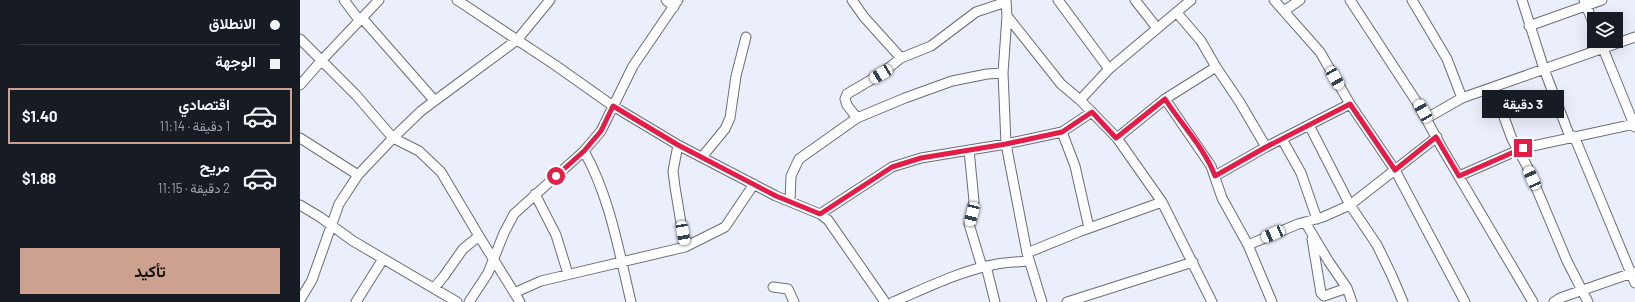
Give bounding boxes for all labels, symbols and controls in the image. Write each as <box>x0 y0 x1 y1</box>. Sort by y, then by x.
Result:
map controls <box>1587 12 1623 48</box>
button: layers <box>1587 12 1623 48</box>
text: الانطلاق <box>209 14 256 32</box>
text: الوجهة <box>215 52 256 70</box>
car <box>868 63 894 85</box>
car <box>1324 65 1346 91</box>
callout: 3 دقيقة <box>1482 90 1564 118</box>
text: اقتصادي <box>178 95 230 113</box>
text: 3 دقيقة <box>1503 96 1543 112</box>
icon: car <box>242 98 278 134</box>
car <box>1412 98 1434 124</box>
text: $1.40 <box>22 107 58 125</box>
text: 1 دقيقة · 11:14 <box>160 118 230 134</box>
route end <box>1514 139 1532 157</box>
text: مريح <box>200 157 230 175</box>
icon: car <box>242 160 278 196</box>
car <box>1522 165 1542 191</box>
route start <box>547 167 565 185</box>
text: $1.88 <box>22 169 56 187</box>
text: 2 دقيقة · 11:15 <box>158 180 230 196</box>
car <box>963 201 981 227</box>
car <box>675 220 691 246</box>
car <box>1260 224 1286 244</box>
button: تأكيد <box>20 248 280 294</box>

